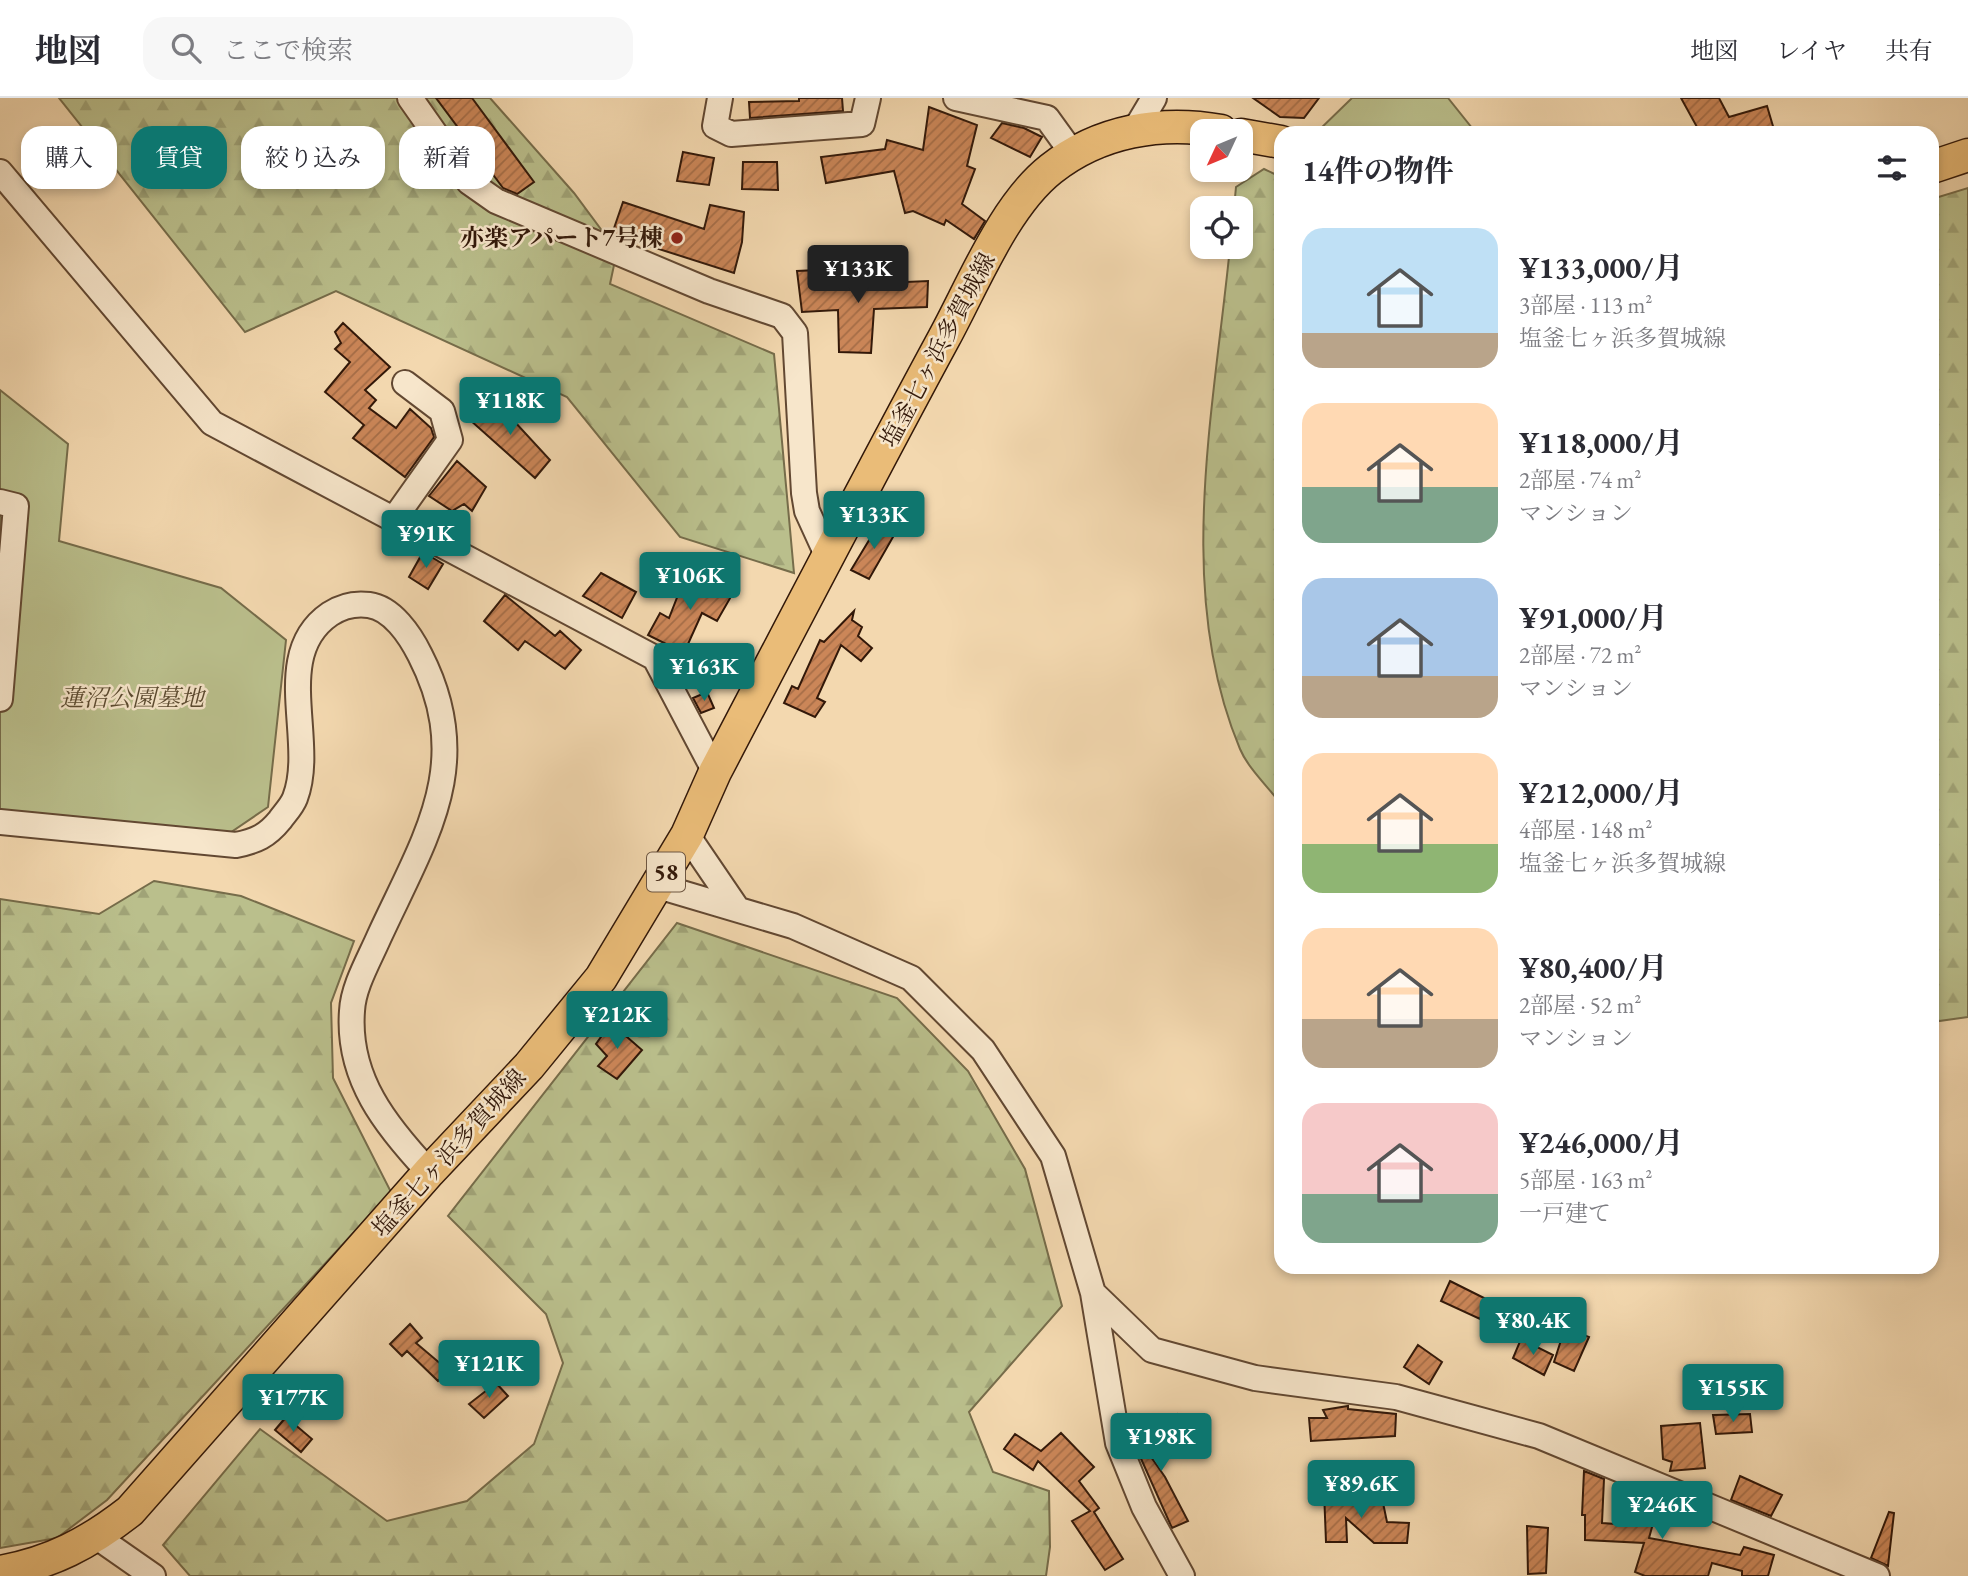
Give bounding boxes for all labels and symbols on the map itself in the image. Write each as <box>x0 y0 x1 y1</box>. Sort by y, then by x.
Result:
north arrow <box>1190 119 1253 182</box>
place label: 亦楽アパート7号棟 <box>460 222 663 253</box>
marker: 亦楽アパート7号棟 <box>669 230 685 246</box>
pin: ¥133K <box>809 246 907 305</box>
street label: 塩釜七ヶ浜多賀城線 <box>873 247 1002 452</box>
pin: ¥118K <box>461 378 559 437</box>
pin: ¥133K <box>825 491 923 551</box>
pin: ¥91K <box>385 510 467 570</box>
pin: ¥106K <box>641 552 739 612</box>
pin: ¥163K <box>655 644 753 703</box>
park label: 蓮沼公園墓地 <box>60 682 207 713</box>
road number: 58 <box>647 852 685 892</box>
pin: ¥212K <box>568 992 666 1051</box>
street label: 塩釜七ヶ浜多賀城線 <box>365 1062 532 1243</box>
pin: ¥80.4K <box>1476 1298 1590 1357</box>
pin: ¥121K <box>440 1340 538 1400</box>
pin: ¥155K <box>1684 1364 1782 1424</box>
pin: ¥177K <box>244 1374 342 1434</box>
pin: ¥198K <box>1112 1414 1210 1473</box>
pin: ¥89.6K <box>1304 1460 1418 1520</box>
pin: ¥246K <box>1613 1482 1711 1541</box>

